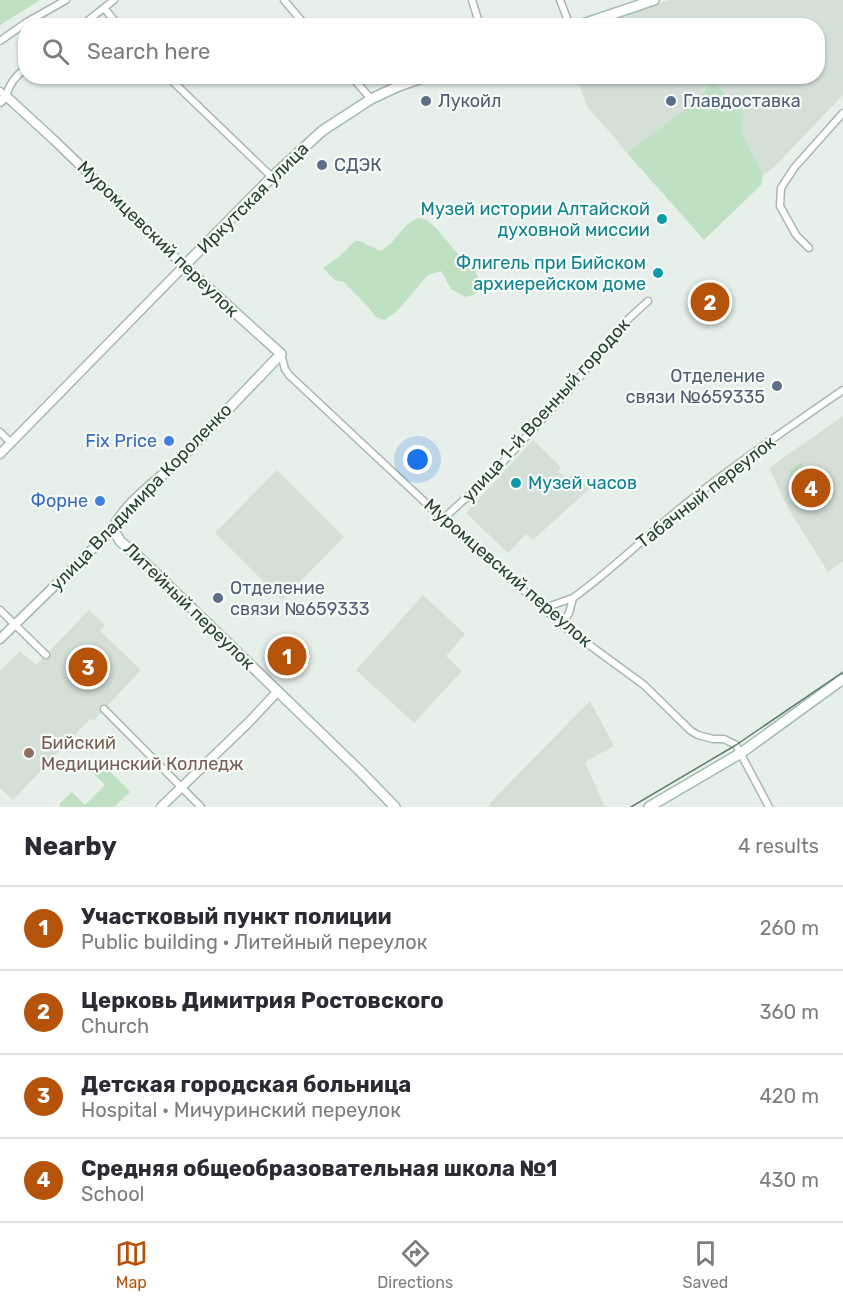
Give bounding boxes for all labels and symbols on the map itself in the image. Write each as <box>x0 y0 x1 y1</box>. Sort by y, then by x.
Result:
place label: Лукойл <box>438 90 502 112</box>
place label: Главдоставка <box>683 90 801 112</box>
marker: Лукойл <box>419 94 433 108</box>
marker: Главдоставка <box>664 94 678 108</box>
street label: Иркутская улица <box>193 138 313 258</box>
place label: СДЭК <box>334 154 382 176</box>
street label: Муромцевский переулок <box>73 156 243 322</box>
marker: СДЭК <box>315 158 329 172</box>
place label: Музей истории Алтайской духовной миссии <box>421 198 650 241</box>
marker: Музей истории Алтайской духовной миссии <box>655 212 669 226</box>
place label: Флигель при Бийском архиерейском доме <box>456 252 646 295</box>
marker: Флигель при Бийском архиерейском доме <box>651 266 665 280</box>
pin: 2 <box>690 280 730 324</box>
street label: улица 1-й Военный городок <box>457 313 635 507</box>
place label: Отделение связи №659335 <box>625 365 765 408</box>
marker: Отделение связи №659335 <box>770 379 784 393</box>
street label: улица Владимира Короленко <box>46 399 236 595</box>
place label: Fix Price <box>85 430 157 452</box>
street label: Табачный переулок <box>632 431 780 553</box>
marker: Fix Price <box>162 434 176 448</box>
your location <box>403 445 432 474</box>
pin: 4 <box>792 466 830 510</box>
place label: Музей часов <box>528 472 637 494</box>
marker: Музей часов <box>509 476 523 490</box>
place label: Форне <box>30 490 88 512</box>
marker: Форне <box>93 494 107 508</box>
street label: Муромцевский переулок <box>419 494 597 652</box>
street label: Литейный переулок <box>119 538 259 675</box>
place label: Отделение связи №659333 <box>230 577 370 620</box>
marker: Отделение связи №659333 <box>211 591 225 605</box>
pin: 1 <box>268 634 306 678</box>
pin: 3 <box>68 644 107 690</box>
place label: Бийский Медицинский Колледж <box>41 732 243 775</box>
marker: Бийский Медицинский Колледж <box>22 746 36 760</box>

